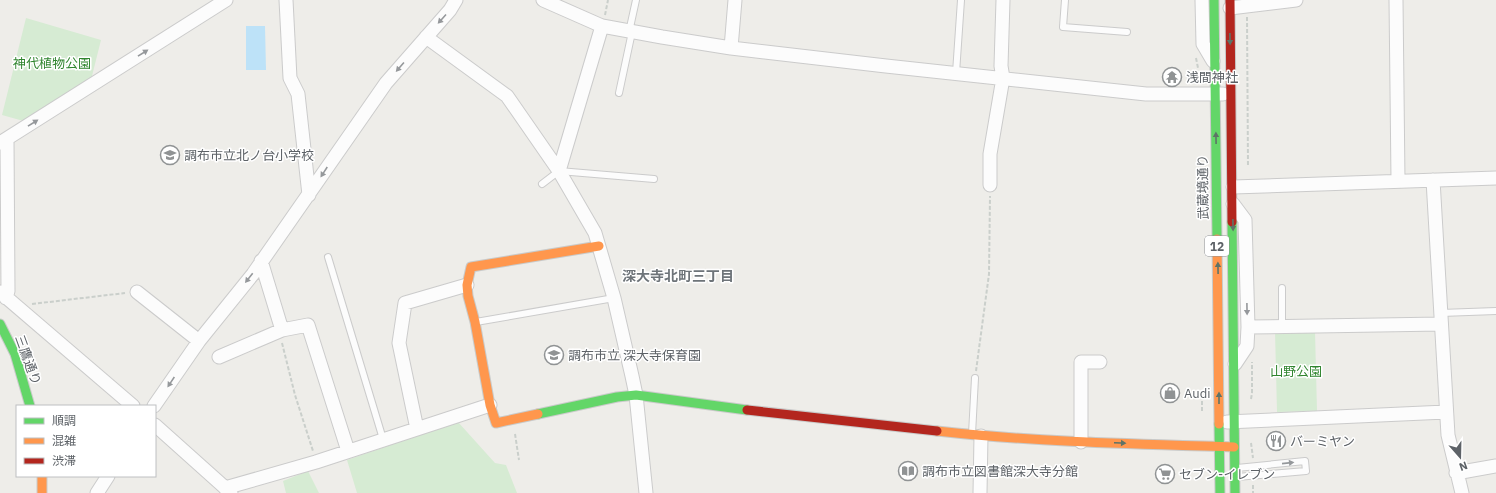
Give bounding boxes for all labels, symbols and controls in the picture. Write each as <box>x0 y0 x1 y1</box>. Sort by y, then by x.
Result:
one-way arrow <box>437 14 446 25</box>
one-way arrow <box>1227 33 1234 45</box>
one-way arrow <box>138 49 148 57</box>
park label: 神代植物公園 <box>13 55 91 72</box>
one-way arrow <box>395 62 405 72</box>
temple icon: 浅間神社 <box>1161 66 1183 88</box>
place label: 浅間神社 <box>1186 69 1238 86</box>
one-way arrow <box>27 119 39 126</box>
one-way arrow <box>1213 131 1219 144</box>
school or university icon: 調布市立北ノ台小学校 <box>159 144 181 166</box>
place label: 調布市立北ノ台小学校 <box>184 147 314 164</box>
street label: 武蔵境通り <box>1194 154 1212 220</box>
one-way arrow <box>320 167 328 178</box>
one-way arrow <box>1230 219 1236 232</box>
road number: 12 <box>1205 236 1229 256</box>
one-way arrow <box>1214 262 1221 274</box>
district label: 深大寺北町三丁目 <box>622 267 734 285</box>
one-way arrow <box>245 273 253 284</box>
one-way arrow <box>1244 303 1250 316</box>
street label: 三鷹通り <box>11 333 45 387</box>
school or university icon: 調布市立 深大寺保育園 <box>543 344 565 366</box>
place label: 調布市立 深大寺保育園 <box>568 347 701 364</box>
park label: 山野公園 <box>1270 363 1322 380</box>
one-way arrow <box>167 377 175 387</box>
shop icon: Audi <box>1159 382 1181 404</box>
place label: Audi <box>1184 385 1211 402</box>
one-way arrow <box>1216 391 1222 404</box>
legend <box>16 405 156 477</box>
text: 順調 <box>52 413 76 428</box>
restaurant icon: バーミヤン <box>1265 430 1287 452</box>
text: 混雑 <box>52 433 76 448</box>
place label: バーミヤン <box>1290 433 1355 450</box>
north arrow <box>1440 437 1480 477</box>
one-way arrow <box>1114 440 1127 446</box>
text: 渋滞 <box>52 453 76 468</box>
text: N <box>1457 458 1470 474</box>
one-way arrow <box>1282 459 1294 466</box>
library icon: 調布市立図書館深大寺分館 <box>897 460 919 482</box>
place label: 調布市立図書館深大寺分館 <box>922 463 1078 480</box>
supermarket icon: セブン-イレブン <box>1154 463 1176 485</box>
place label: セブン-イレブン <box>1179 466 1275 483</box>

